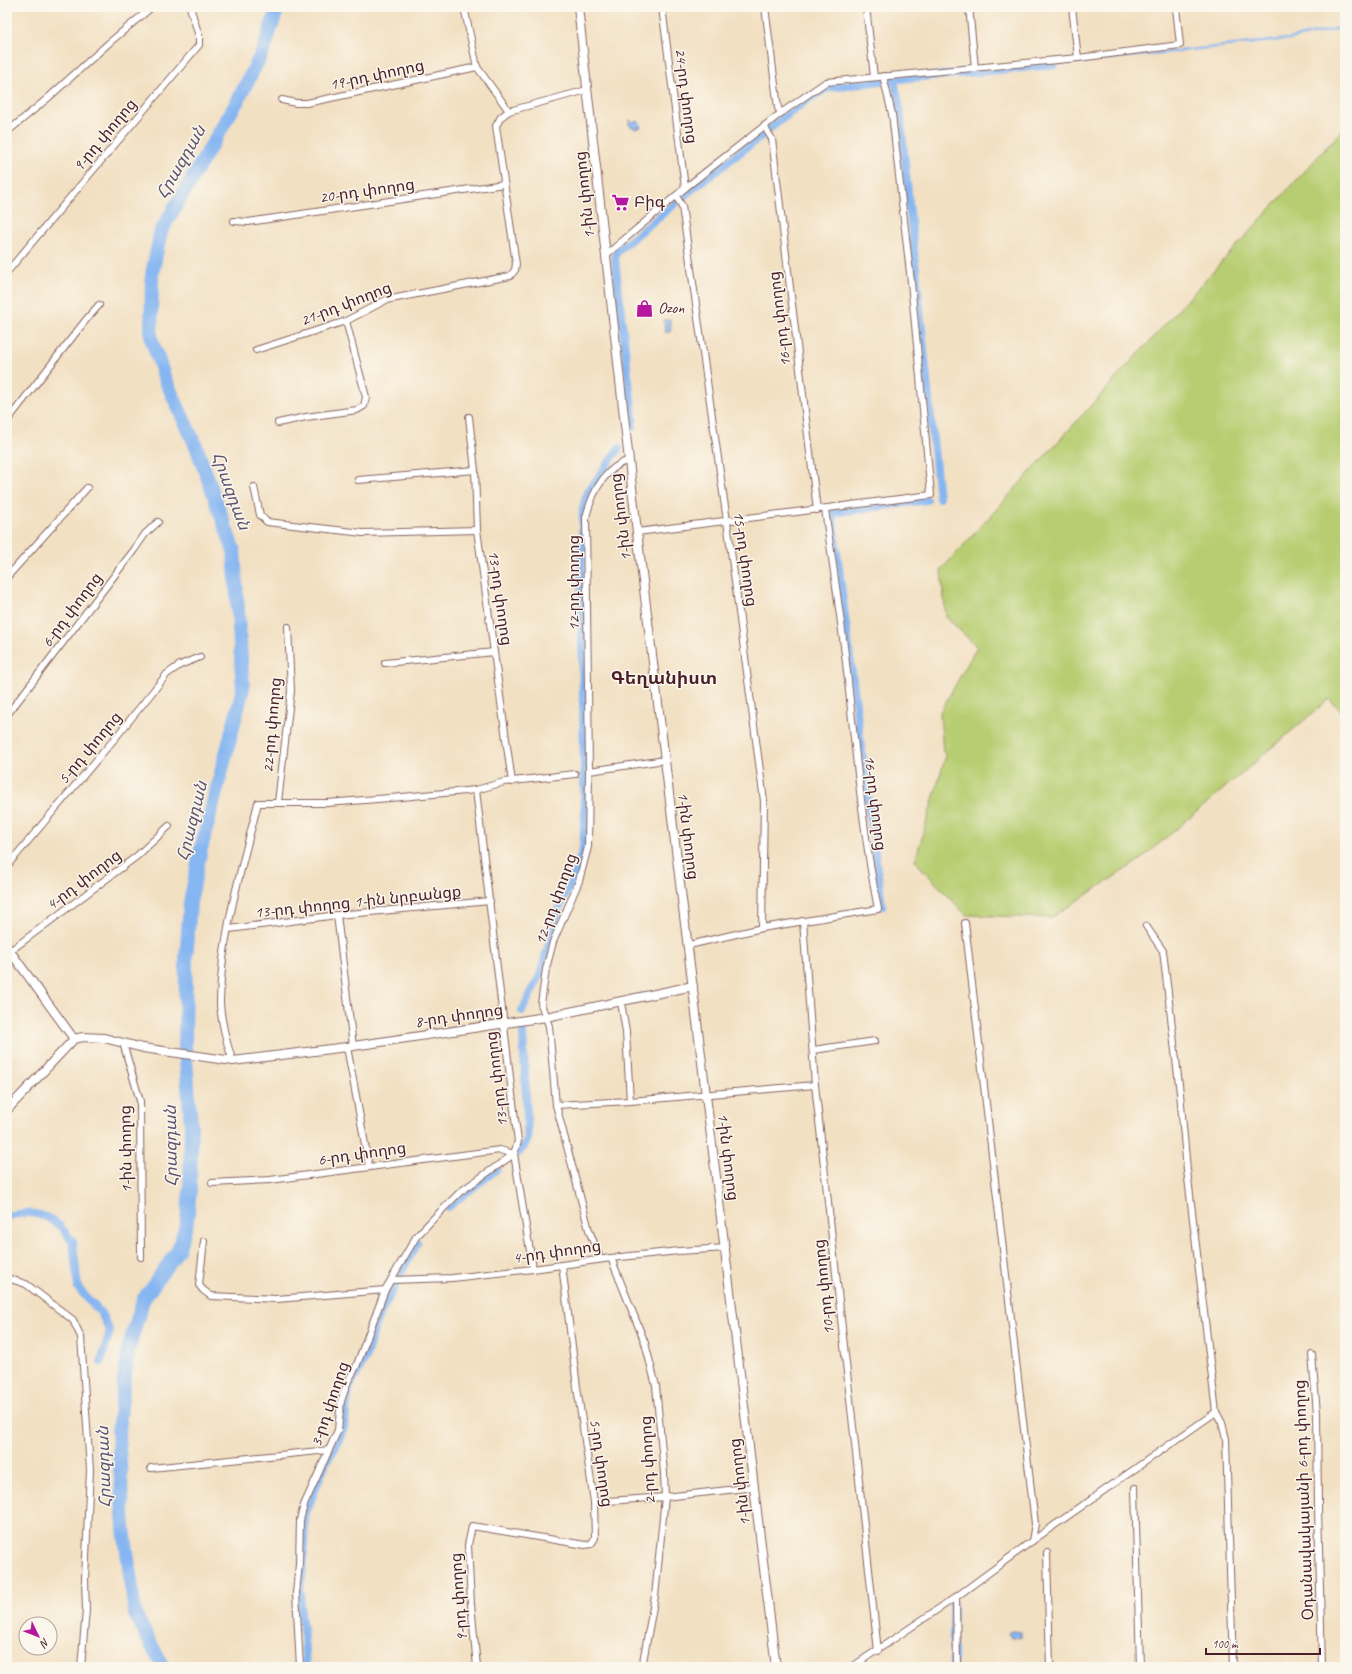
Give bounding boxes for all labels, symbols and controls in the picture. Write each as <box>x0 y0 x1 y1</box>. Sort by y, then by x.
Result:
street label: 24-րդ փողոց <box>670 47 702 145</box>
street label: 19-րդ փողոց <box>328 55 426 95</box>
street label: 9-րդ փողոց <box>69 95 141 175</box>
water label: Հրազդան <box>152 121 211 202</box>
street label: 1-ին փողոց <box>570 150 600 240</box>
street label: 20-րդ փողոց <box>318 174 416 208</box>
supermarket icon: Բիգ <box>611 192 631 212</box>
place label: Բիգ <box>634 192 666 212</box>
street label: 16-րդ փողոց <box>764 270 796 368</box>
street label: 21-րդ փողոց <box>298 277 394 331</box>
shop icon: Ozon <box>635 298 655 318</box>
place label: Ozon <box>658 298 685 318</box>
water label: Հրազդան <box>207 449 255 534</box>
street label: 1-ին փողոց <box>606 472 636 562</box>
street label: 15-րդ փողոց <box>728 510 762 608</box>
street label: 12-րդ փողոց <box>564 535 584 631</box>
street label: 13-րդ փողոց <box>483 549 517 647</box>
street label: 6-րդ փողոց <box>37 568 107 652</box>
district label: Գեղանիստ <box>611 667 717 689</box>
street label: 22-րդ փողոց <box>258 676 286 774</box>
street label: 5-րդ փողոց <box>54 708 126 788</box>
street label: 16-րդ փողոց <box>859 754 891 852</box>
water label: Հրազդան <box>172 778 212 863</box>
street label: 1-ին փողոց <box>673 791 703 881</box>
street label: 4-րդ փողոց <box>42 845 126 915</box>
street label: 12-րդ փողոց <box>530 850 582 948</box>
street label: 13-րդ փողոց 1-ին նրբանցք <box>254 881 462 923</box>
street label: 8-րդ փողոց <box>414 1000 504 1032</box>
street label: 13-րդ փողոց <box>481 1030 513 1128</box>
water label: Հրազդան <box>160 1104 182 1187</box>
street label: 1-ին փողոց <box>115 1105 137 1193</box>
street label: 1-ին փողոց <box>713 1112 743 1202</box>
street label: 6-րդ փողոց <box>317 1138 407 1170</box>
street label: 4-րդ փողոց <box>512 1236 602 1268</box>
street label: 10-րդ փողոց <box>809 1238 839 1336</box>
street label: 3-րդ փողոց <box>306 1359 354 1449</box>
street label: Օդանավակայանի 6-րդ փողոց <box>1290 1379 1318 1621</box>
street label: 2-րդ փողոց <box>636 1415 660 1505</box>
street label: 5-րդ փողոց <box>585 1418 617 1508</box>
water label: Հրազդան <box>92 1425 116 1508</box>
street label: 1-ին փողոց <box>725 1437 755 1527</box>
street label: 9-րդ փողոց <box>446 1552 472 1642</box>
north arrow <box>18 1616 58 1656</box>
scale bar <box>1206 1630 1320 1656</box>
text: N <box>36 1636 53 1652</box>
text: 100 m <box>1212 1636 1239 1652</box>

